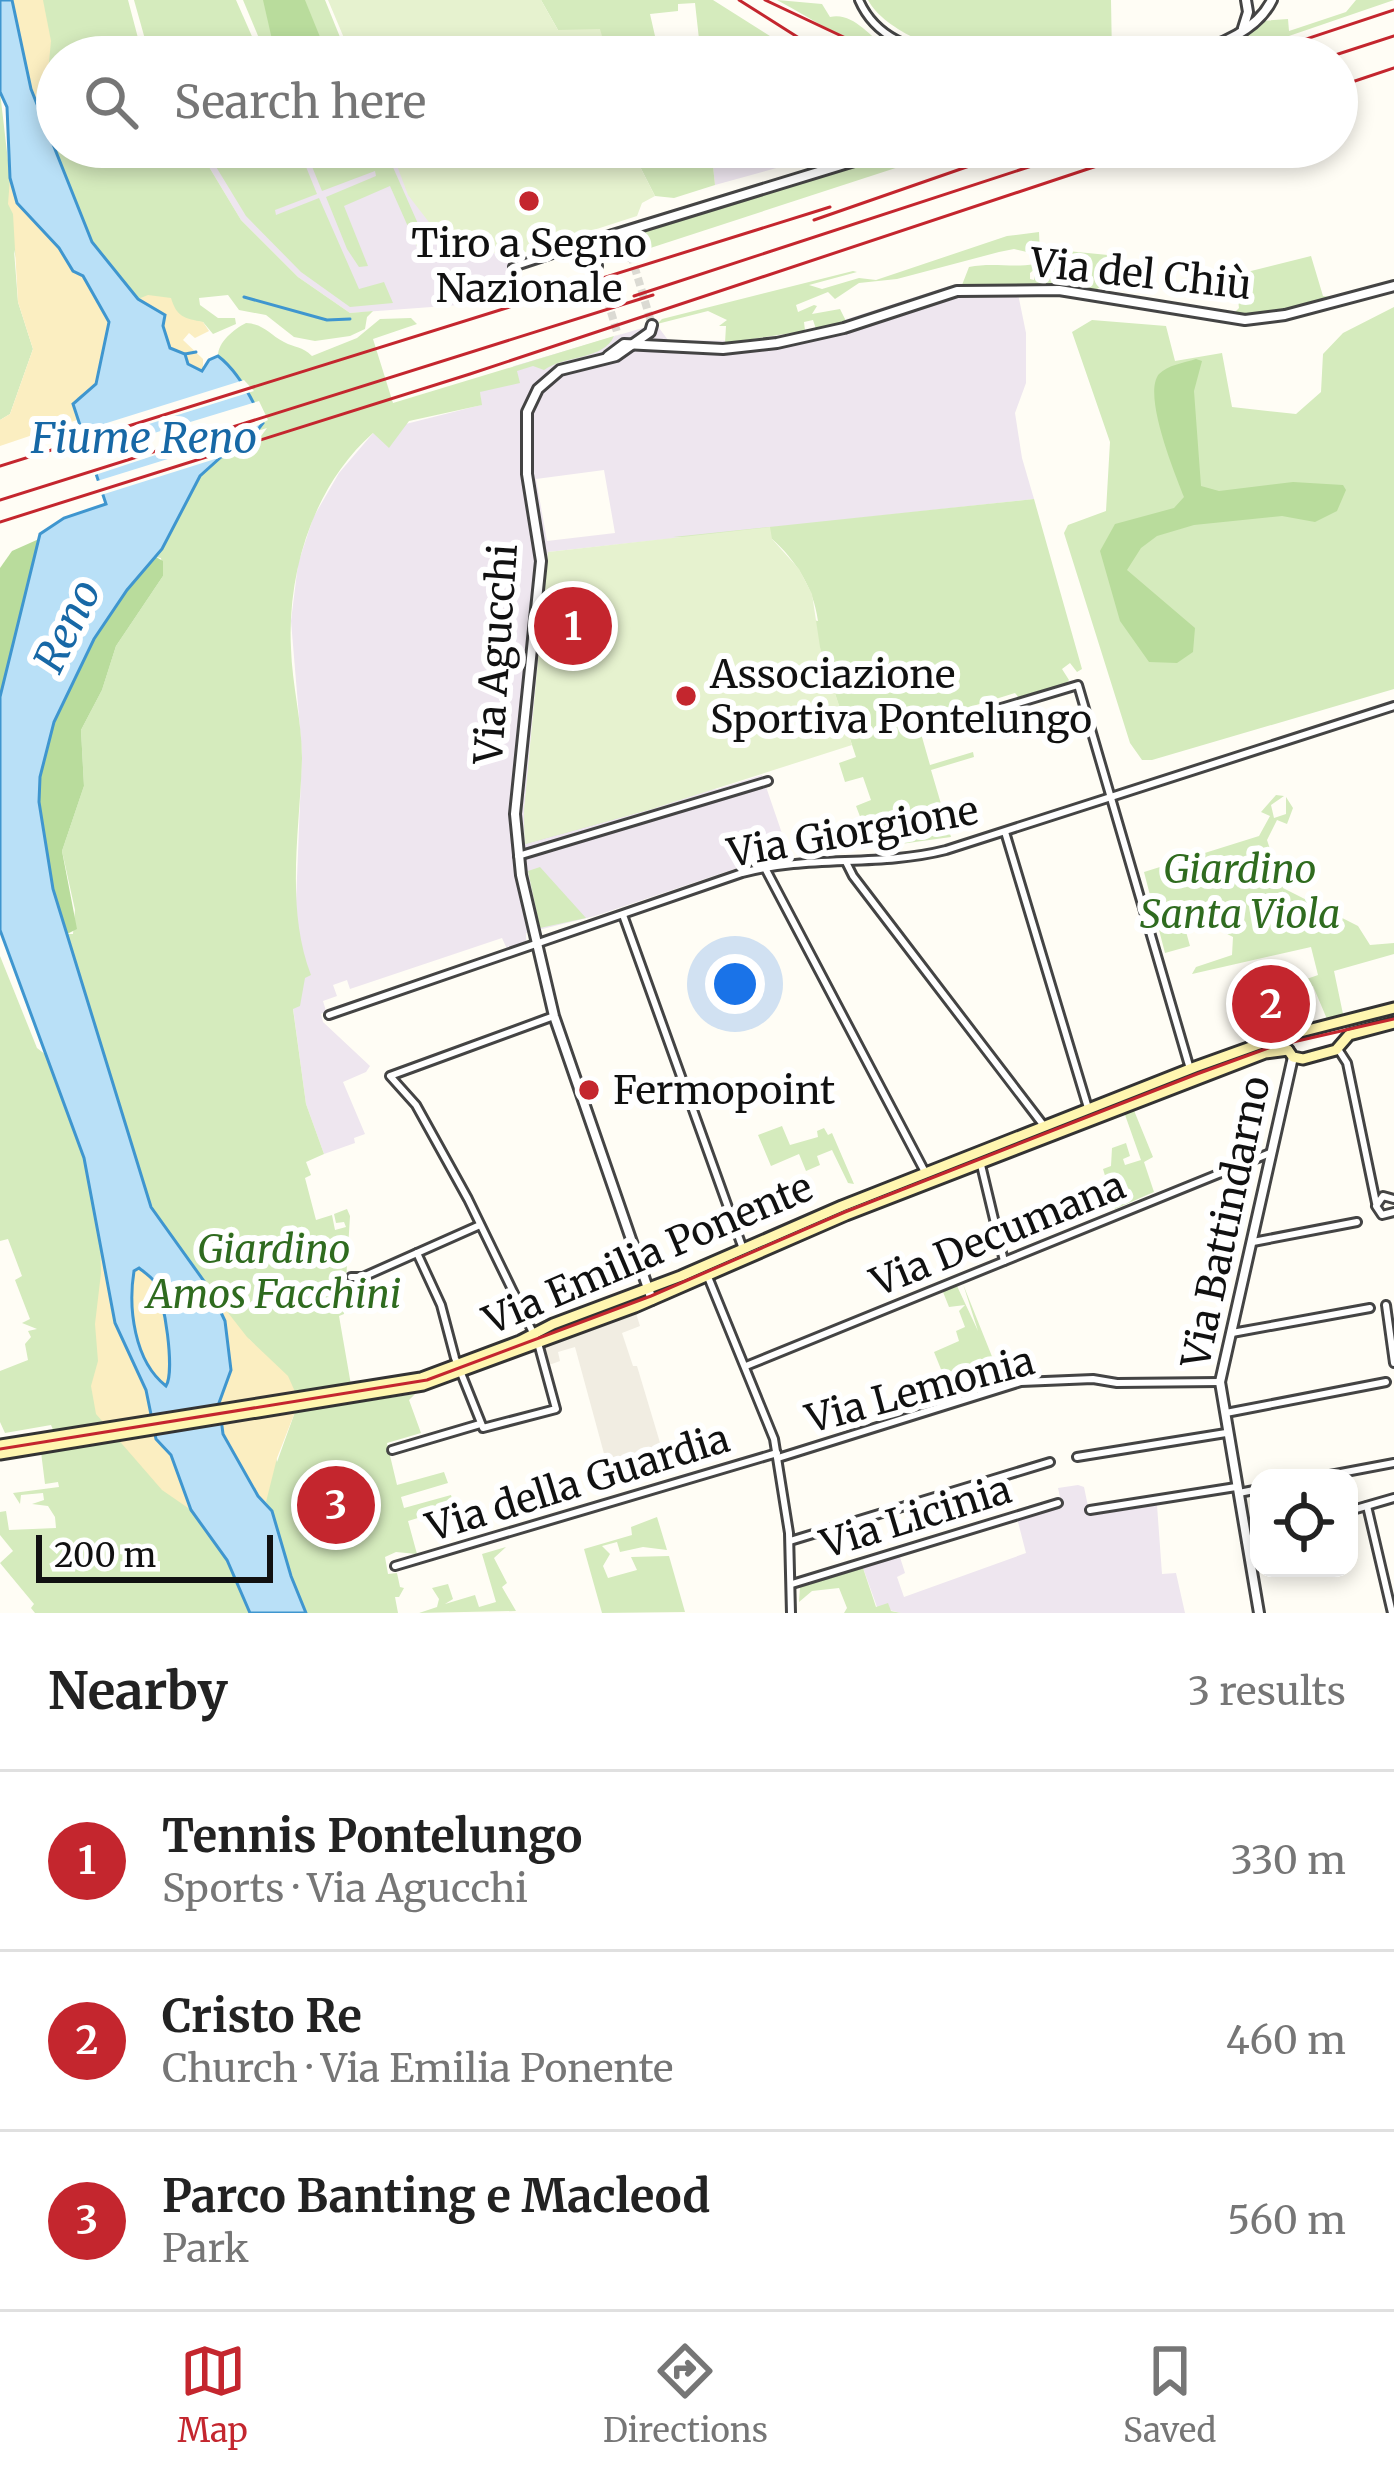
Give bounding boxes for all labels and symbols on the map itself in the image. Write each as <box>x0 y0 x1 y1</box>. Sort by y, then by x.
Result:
marker: Tiro a Segno Nazionale <box>516 188 542 214</box>
place label: Tiro a Segno Nazionale <box>411 219 647 313</box>
street label: Via del Chiù <box>1027 238 1254 310</box>
water label: Fiume Reno <box>30 412 257 464</box>
street label: Via Agucchi <box>464 542 528 767</box>
water label: Reno <box>22 571 112 681</box>
pin: 1 <box>534 581 612 671</box>
place label: Associazione Sportiva Pontelungo <box>709 650 1092 744</box>
marker: Associazione Sportiva Pontelungo <box>673 683 699 709</box>
street label: Via Giorgione <box>723 786 982 878</box>
park label: Giardino Santa Viola <box>1140 845 1340 939</box>
your location <box>705 954 765 1014</box>
pin: 2 <box>1232 959 1310 1049</box>
place label: Fermopoint <box>613 1066 835 1115</box>
street label: Via Battindarno <box>1171 1072 1281 1373</box>
marker: Fermopoint <box>576 1077 602 1103</box>
street label: Via Decumana <box>863 1161 1132 1308</box>
street label: Via Emilia Ponente <box>475 1163 820 1346</box>
park label: Giardino Amos Facchini <box>144 1225 401 1319</box>
street label: Via Lemonia <box>800 1336 1040 1444</box>
street label: Via della Guardia <box>420 1414 735 1553</box>
pin: 3 <box>297 1460 375 1550</box>
street label: Via Licinia <box>814 1465 1017 1569</box>
scale bar <box>36 1529 273 1582</box>

